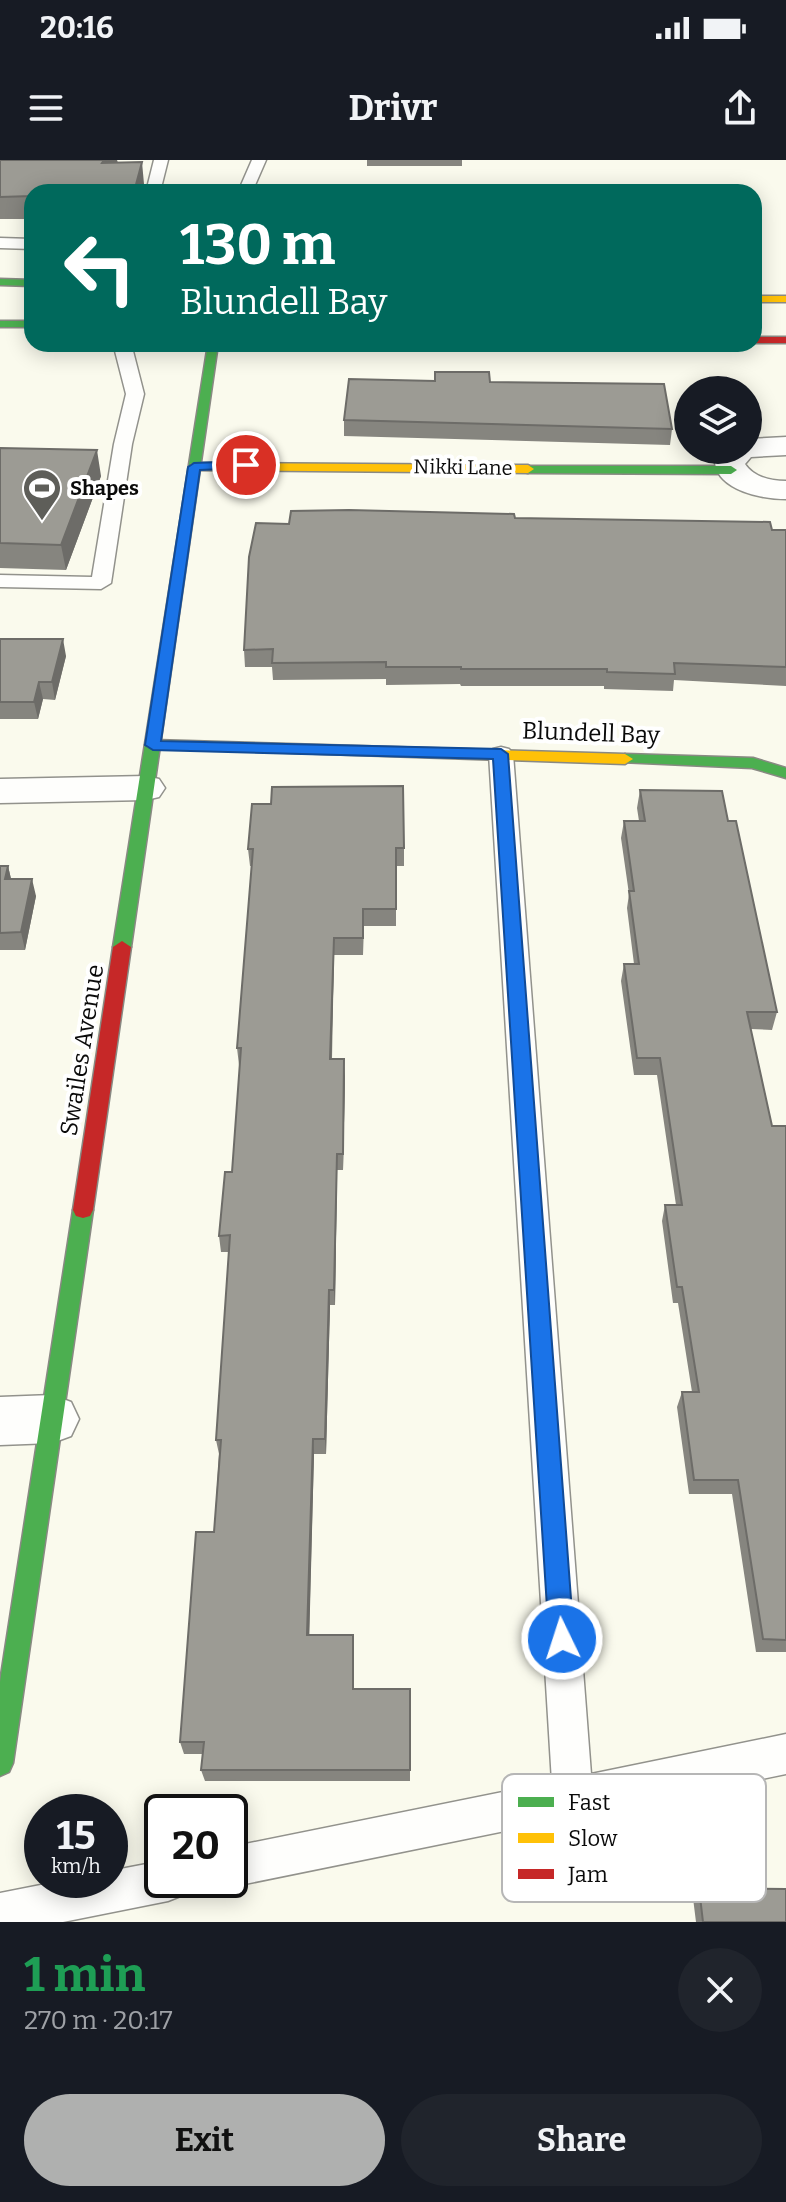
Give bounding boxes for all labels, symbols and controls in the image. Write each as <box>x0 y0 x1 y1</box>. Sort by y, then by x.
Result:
text: 20:16 <box>40 10 114 46</box>
icon: menu <box>24 86 68 130</box>
text: Drivr <box>348 86 438 130</box>
icon: share <box>718 86 762 130</box>
text: 130 m <box>180 212 336 279</box>
icon: left <box>48 216 152 320</box>
text: Blundell Bay <box>180 280 387 324</box>
map controls <box>674 376 762 464</box>
button: layers <box>674 376 762 464</box>
pin <box>212 431 280 499</box>
icon: arrive <box>224 443 268 487</box>
street label: Nikki Lane <box>413 454 513 480</box>
sports icon: Shapes <box>21 467 63 522</box>
place label: Shapes <box>70 476 139 500</box>
street label: Blundell Bay <box>521 717 661 749</box>
street label: Swailes Avenue <box>55 962 109 1138</box>
position arrow <box>520 1597 604 1681</box>
legend <box>502 1774 766 1902</box>
text: Fast <box>568 1789 610 1816</box>
speed limit sign: 20 <box>144 1794 248 1898</box>
text: 15 <box>56 1812 96 1860</box>
text: Slow <box>568 1825 618 1852</box>
text: km/h <box>51 1854 101 1878</box>
text: Jam <box>567 1861 608 1888</box>
text: 1 min <box>24 1946 145 2004</box>
button: close <box>678 1948 762 2032</box>
text: 270 m · 20:17 <box>24 2005 173 2036</box>
button: Exit <box>24 2094 385 2186</box>
button: Share <box>401 2094 762 2186</box>

